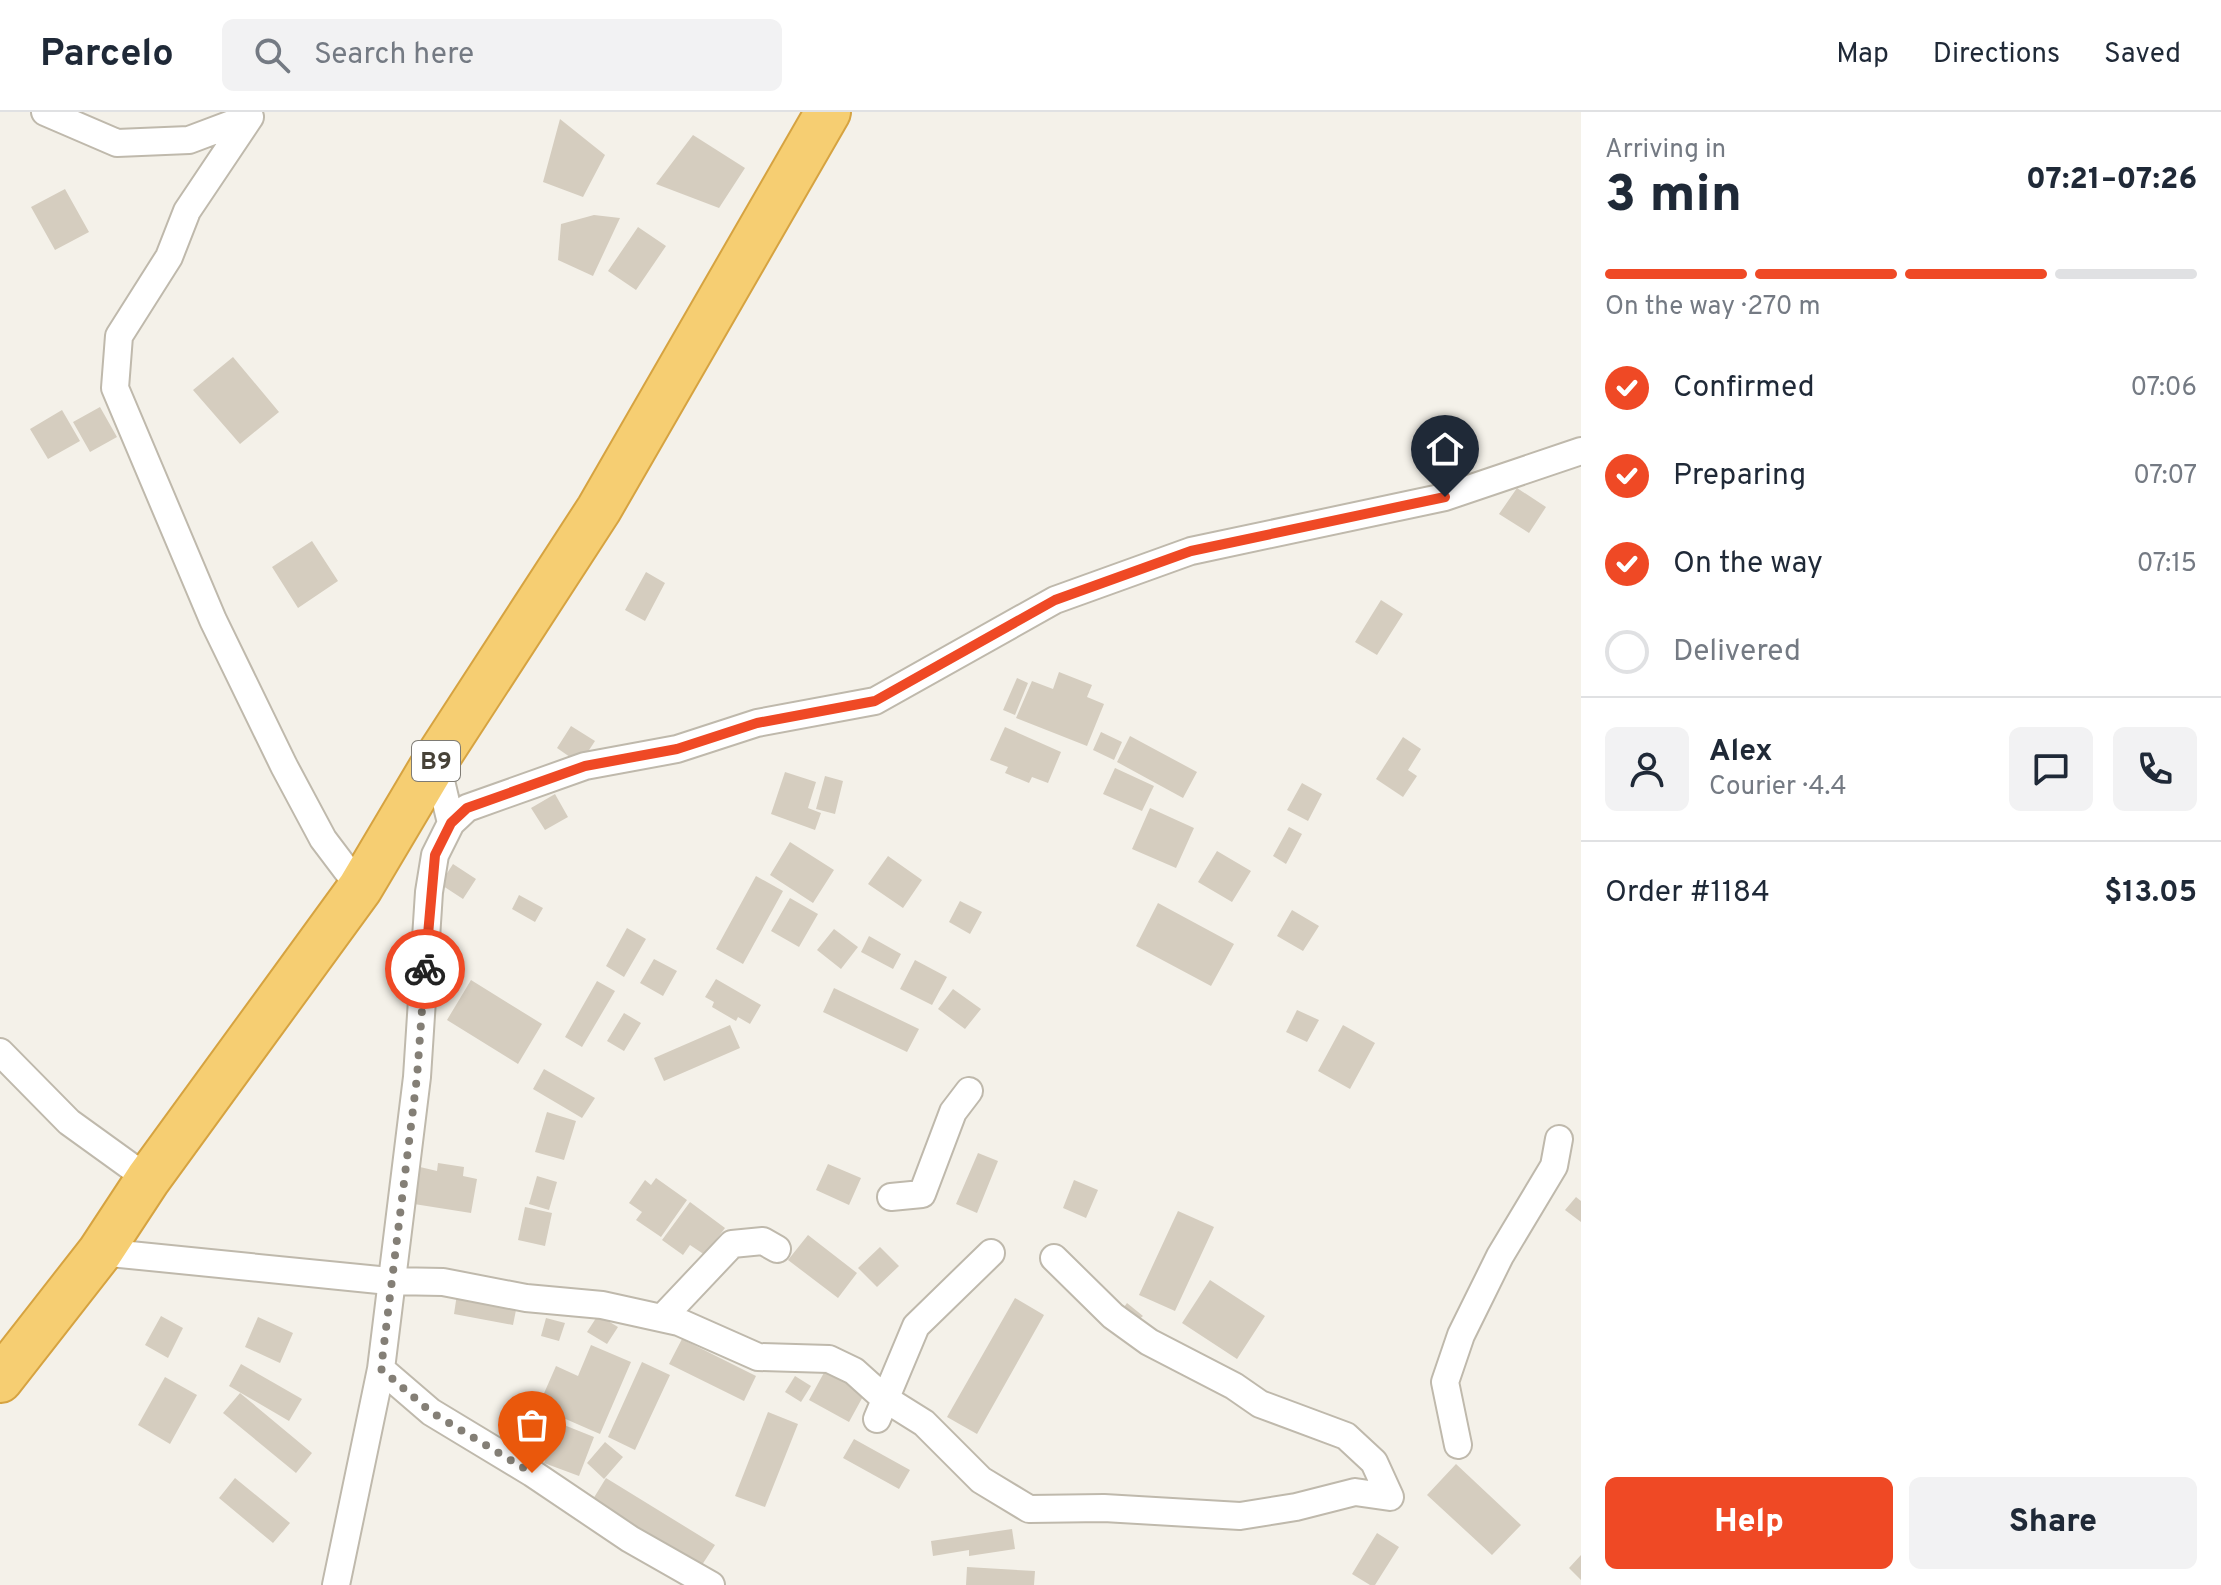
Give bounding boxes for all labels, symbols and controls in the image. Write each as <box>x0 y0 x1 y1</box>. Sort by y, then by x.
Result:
search box <box>222 19 782 91</box>
text: Parcelo <box>40 31 174 80</box>
icon: search <box>250 33 294 77</box>
text: Search here <box>314 37 474 74</box>
text: Map <box>1836 37 1889 73</box>
text: Directions <box>1933 37 2060 73</box>
text: Saved <box>2104 37 2181 73</box>
text: Arriving in <box>1605 134 1726 167</box>
text: 07:21–07:26 <box>2026 162 2197 199</box>
text: 3 min <box>1605 164 1742 230</box>
text: On the way · 270 m <box>1605 291 1820 324</box>
icon: check <box>1605 366 1649 410</box>
text: Confirmed <box>1673 370 1815 407</box>
text: 07:06 <box>2130 372 2197 405</box>
pin <box>1411 415 1479 497</box>
icon: home <box>1423 427 1467 471</box>
icon: check <box>1605 454 1649 498</box>
text: Preparing <box>1673 458 1806 495</box>
text: 07:07 <box>2133 460 2197 493</box>
icon: check <box>1605 542 1649 586</box>
text: On the way <box>1673 546 1823 583</box>
text: 07:15 <box>2137 548 2197 581</box>
text: Delivered <box>1673 634 1801 671</box>
button: person <box>1605 727 1689 811</box>
button: chat <box>2009 727 2093 811</box>
button: phone <box>2113 727 2197 811</box>
text: Alex <box>1709 734 1773 771</box>
road number: B9 <box>412 741 460 781</box>
text: Courier · 4.4 <box>1709 771 1847 804</box>
text: Order #1184 <box>1605 875 1770 912</box>
text: $13.05 <box>2104 875 2197 912</box>
courier <box>385 929 465 1009</box>
icon: bike <box>403 947 447 991</box>
pin <box>498 1391 566 1473</box>
icon: bag <box>510 1403 554 1447</box>
button: Help <box>1605 1477 1893 1569</box>
button: Share <box>1909 1477 2197 1569</box>

